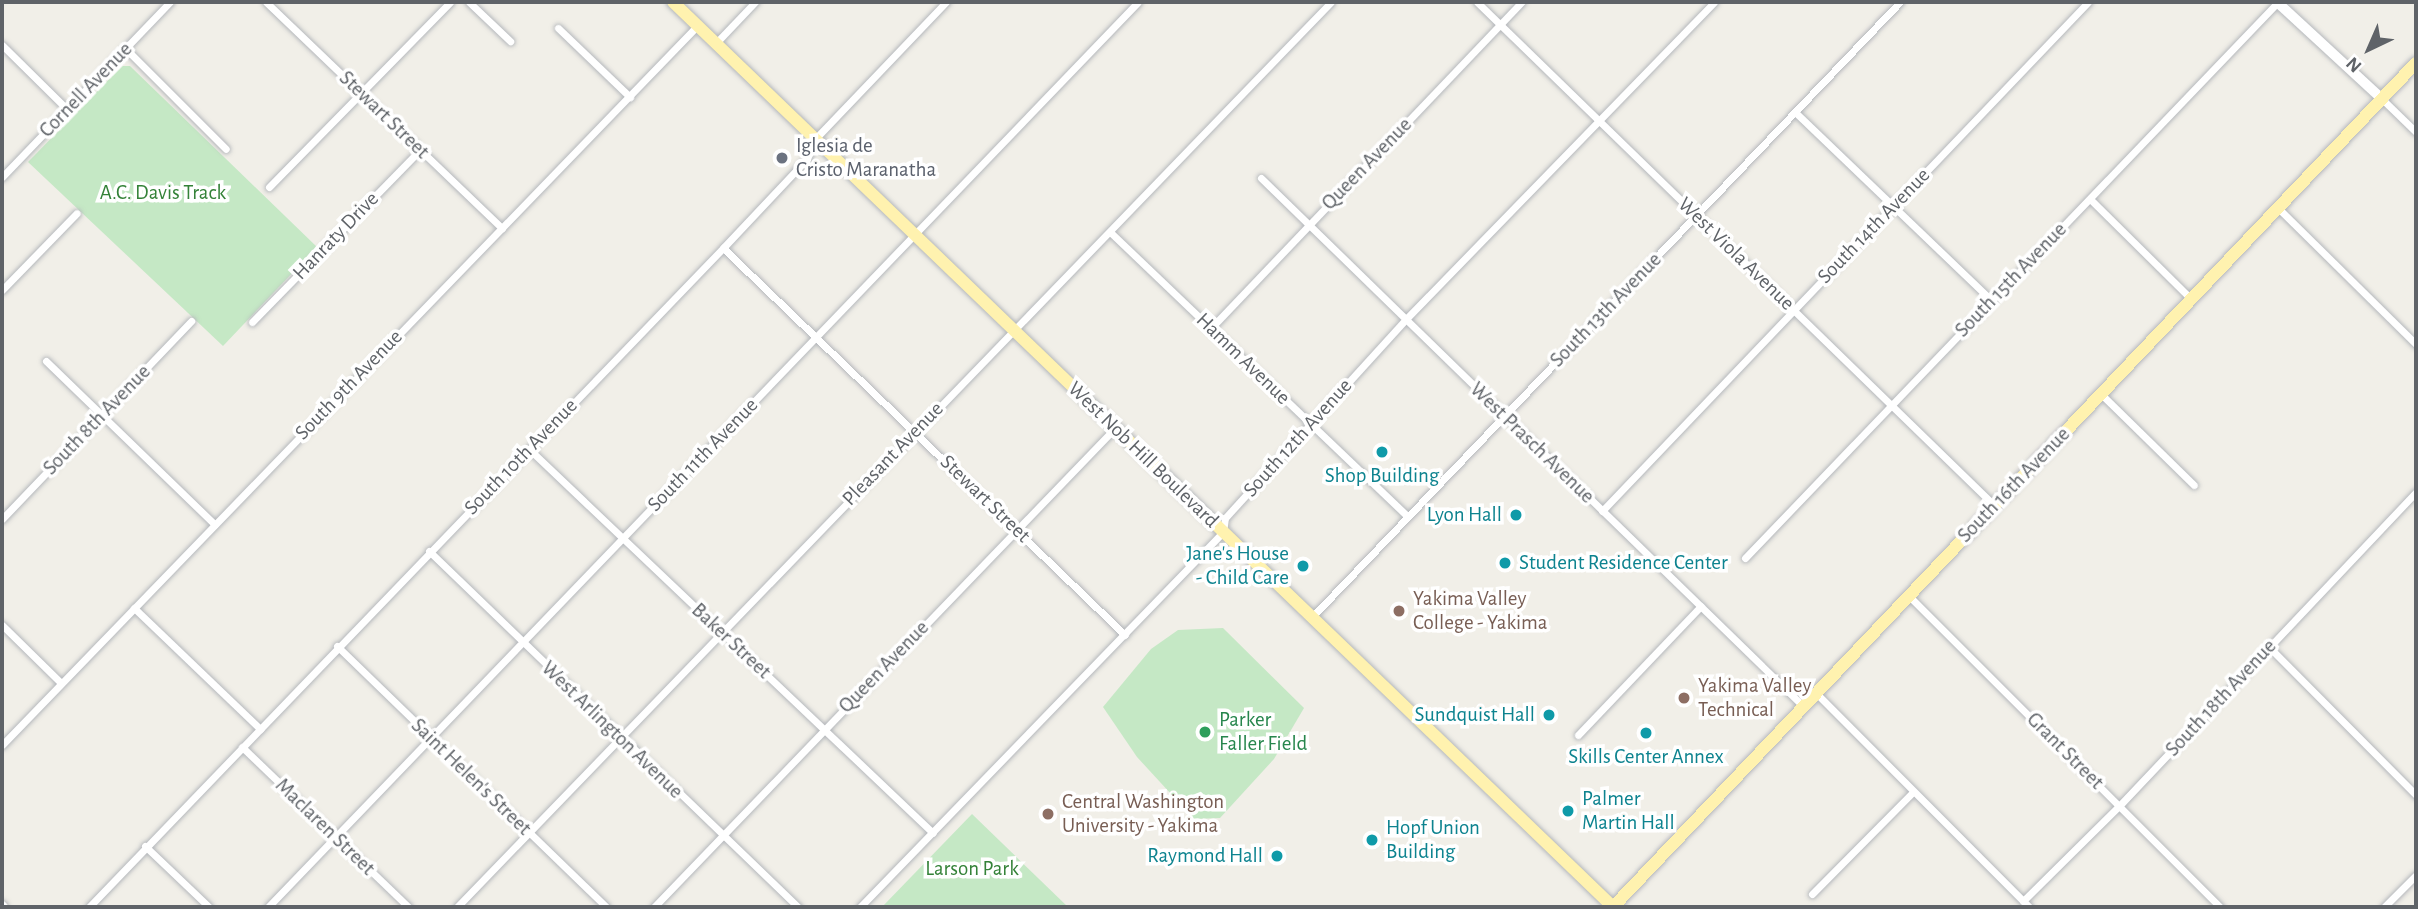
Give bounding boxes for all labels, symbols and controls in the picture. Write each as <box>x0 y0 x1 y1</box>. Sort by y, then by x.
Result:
north arrow <box>2334 14 2404 84</box>
street label: Cornell Avenue <box>34 37 138 143</box>
text: N <box>2343 53 2365 76</box>
street label: Stewart Street <box>334 66 434 164</box>
street label: Queen Avenue <box>1317 112 1417 216</box>
place label: Iglesia de Cristo Maranatha <box>796 133 936 183</box>
marker: Iglesia de Cristo Maranatha <box>774 150 790 166</box>
street label: South 14th Avenue <box>1812 163 1936 289</box>
park label: A.C. Davis Track <box>100 180 226 206</box>
street label: Hanraty Drive <box>288 187 384 285</box>
street label: West Viola Avenue <box>1672 192 1800 316</box>
street label: South 15th Avenue <box>1950 217 2072 343</box>
street label: South 13th Avenue <box>1545 247 1667 373</box>
street label: Hamm Avenue <box>1191 308 1295 410</box>
street label: South 9th Avenue <box>290 325 408 445</box>
street label: South 8th Avenue <box>38 360 156 480</box>
street label: South 12th Avenue <box>1238 374 1358 502</box>
street label: West Nob Hill Boulevard <box>1062 377 1224 533</box>
street label: West Prasch Avenue <box>1464 377 1600 509</box>
street label: South 11th Avenue <box>642 393 764 517</box>
street label: South 10th Avenue <box>459 394 583 520</box>
street label: Pleasant Avenue <box>837 397 949 511</box>
street label: South 16th Avenue <box>1952 422 2076 548</box>
marker: Shop Building <box>1374 444 1390 460</box>
street label: Stewart Street <box>935 450 1035 548</box>
place label: Shop Building <box>1325 463 1439 489</box>
place label: Lyon Hall <box>1427 502 1502 528</box>
marker: Lyon Hall <box>1508 507 1524 523</box>
place label: Jane's House - Child Care <box>1186 541 1289 591</box>
place label: Student Residence Center <box>1519 550 1728 576</box>
marker: Student Residence Center <box>1497 555 1513 571</box>
marker: Jane's House - Child Care <box>1295 558 1311 574</box>
place label: Yakima Valley College - Yakima <box>1413 586 1548 636</box>
street label: Baker Street <box>686 598 776 684</box>
marker: Yakima Valley College - Yakima <box>1391 603 1407 619</box>
street label: Queen Avenue <box>834 615 934 719</box>
street label: South 18th Avenue <box>2160 634 2282 762</box>
street label: West Arlington Avenue <box>536 656 688 804</box>
place label: Yakima Valley Technical <box>1698 673 1812 723</box>
marker: Yakima Valley Technical <box>1676 690 1692 706</box>
place label: Sundquist Hall <box>1414 702 1535 728</box>
place label: Parker Faller Field <box>1219 707 1307 757</box>
marker: Sundquist Hall <box>1541 707 1557 723</box>
street label: Grant Street <box>2021 707 2109 795</box>
street label: Saint Helen's Street <box>406 713 536 841</box>
marker: Parker Faller Field <box>1197 724 1213 740</box>
marker: Skills Center Annex <box>1638 725 1654 741</box>
place label: Skills Center Annex <box>1568 744 1724 770</box>
street label: Maclaren Street <box>270 773 380 881</box>
place label: Palmer Martin Hall <box>1582 786 1675 836</box>
place label: Central Washington University - Yakima <box>1062 789 1224 839</box>
marker: Palmer Martin Hall <box>1560 803 1576 819</box>
marker: Central Washington University - Yakima <box>1040 806 1056 822</box>
place label: Hopf Union Building <box>1386 815 1480 865</box>
marker: Hopf Union Building <box>1364 832 1380 848</box>
place label: Raymond Hall <box>1147 843 1263 869</box>
marker: Raymond Hall <box>1269 848 1285 864</box>
park label: Larson Park <box>925 856 1019 882</box>

